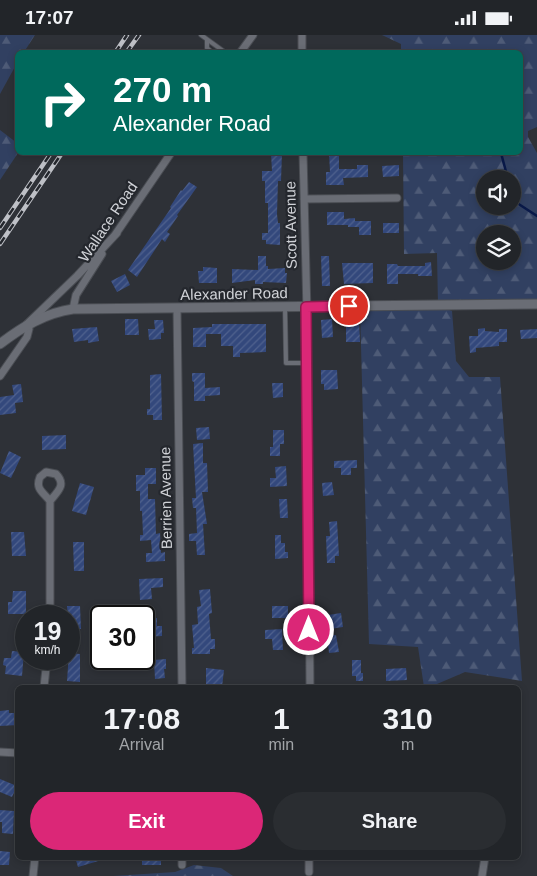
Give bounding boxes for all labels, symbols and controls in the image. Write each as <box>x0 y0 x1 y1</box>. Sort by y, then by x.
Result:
text: 17:07 <box>25 7 74 28</box>
icon: right <box>30 70 95 135</box>
text: 270 m <box>113 70 212 109</box>
text: Alexander Road <box>113 111 271 136</box>
map controls <box>476 170 521 270</box>
button: sound <box>476 170 521 215</box>
street label: Wallace Road <box>75 178 141 265</box>
street label: Scott Avenue <box>281 181 300 269</box>
button: layers <box>476 225 521 270</box>
street label: Alexander Road <box>180 284 288 303</box>
pin <box>328 285 370 327</box>
icon: arrive <box>335 292 363 320</box>
street label: Berrien Avenue <box>156 447 175 549</box>
position arrow <box>282 603 334 655</box>
speed limit sign: 30 <box>90 605 155 670</box>
text: 19 <box>34 617 61 645</box>
text: km/h <box>34 643 61 657</box>
text: 17:08 <box>103 702 180 735</box>
text: 1 <box>273 702 290 735</box>
text: 310 <box>383 702 433 735</box>
text: Arrival <box>119 736 164 753</box>
text: min <box>268 736 294 753</box>
text: m <box>401 736 414 753</box>
button: Exit <box>30 792 263 850</box>
button: Share <box>273 792 506 850</box>

